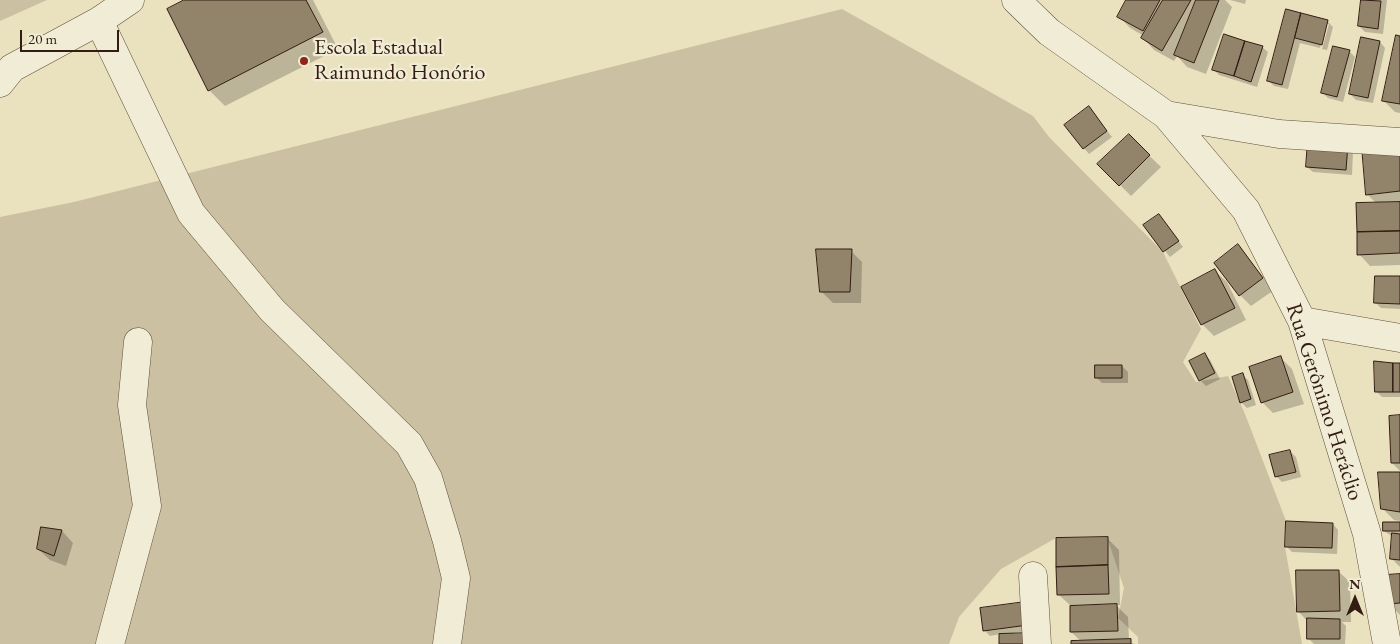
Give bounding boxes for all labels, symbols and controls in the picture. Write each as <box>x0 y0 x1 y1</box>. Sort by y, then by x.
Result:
scale bar <box>22 20 121 52</box>
text: 20 m <box>28 29 57 48</box>
place label: Escola Estadual Raimundo Honório <box>314 35 485 86</box>
marker: Escola Estadual Raimundo Honório <box>298 55 310 67</box>
street label: Rua Gerônimo Heráclio <box>1280 300 1368 504</box>
north arrow <box>1330 574 1380 624</box>
text: N <box>1349 575 1361 593</box>

